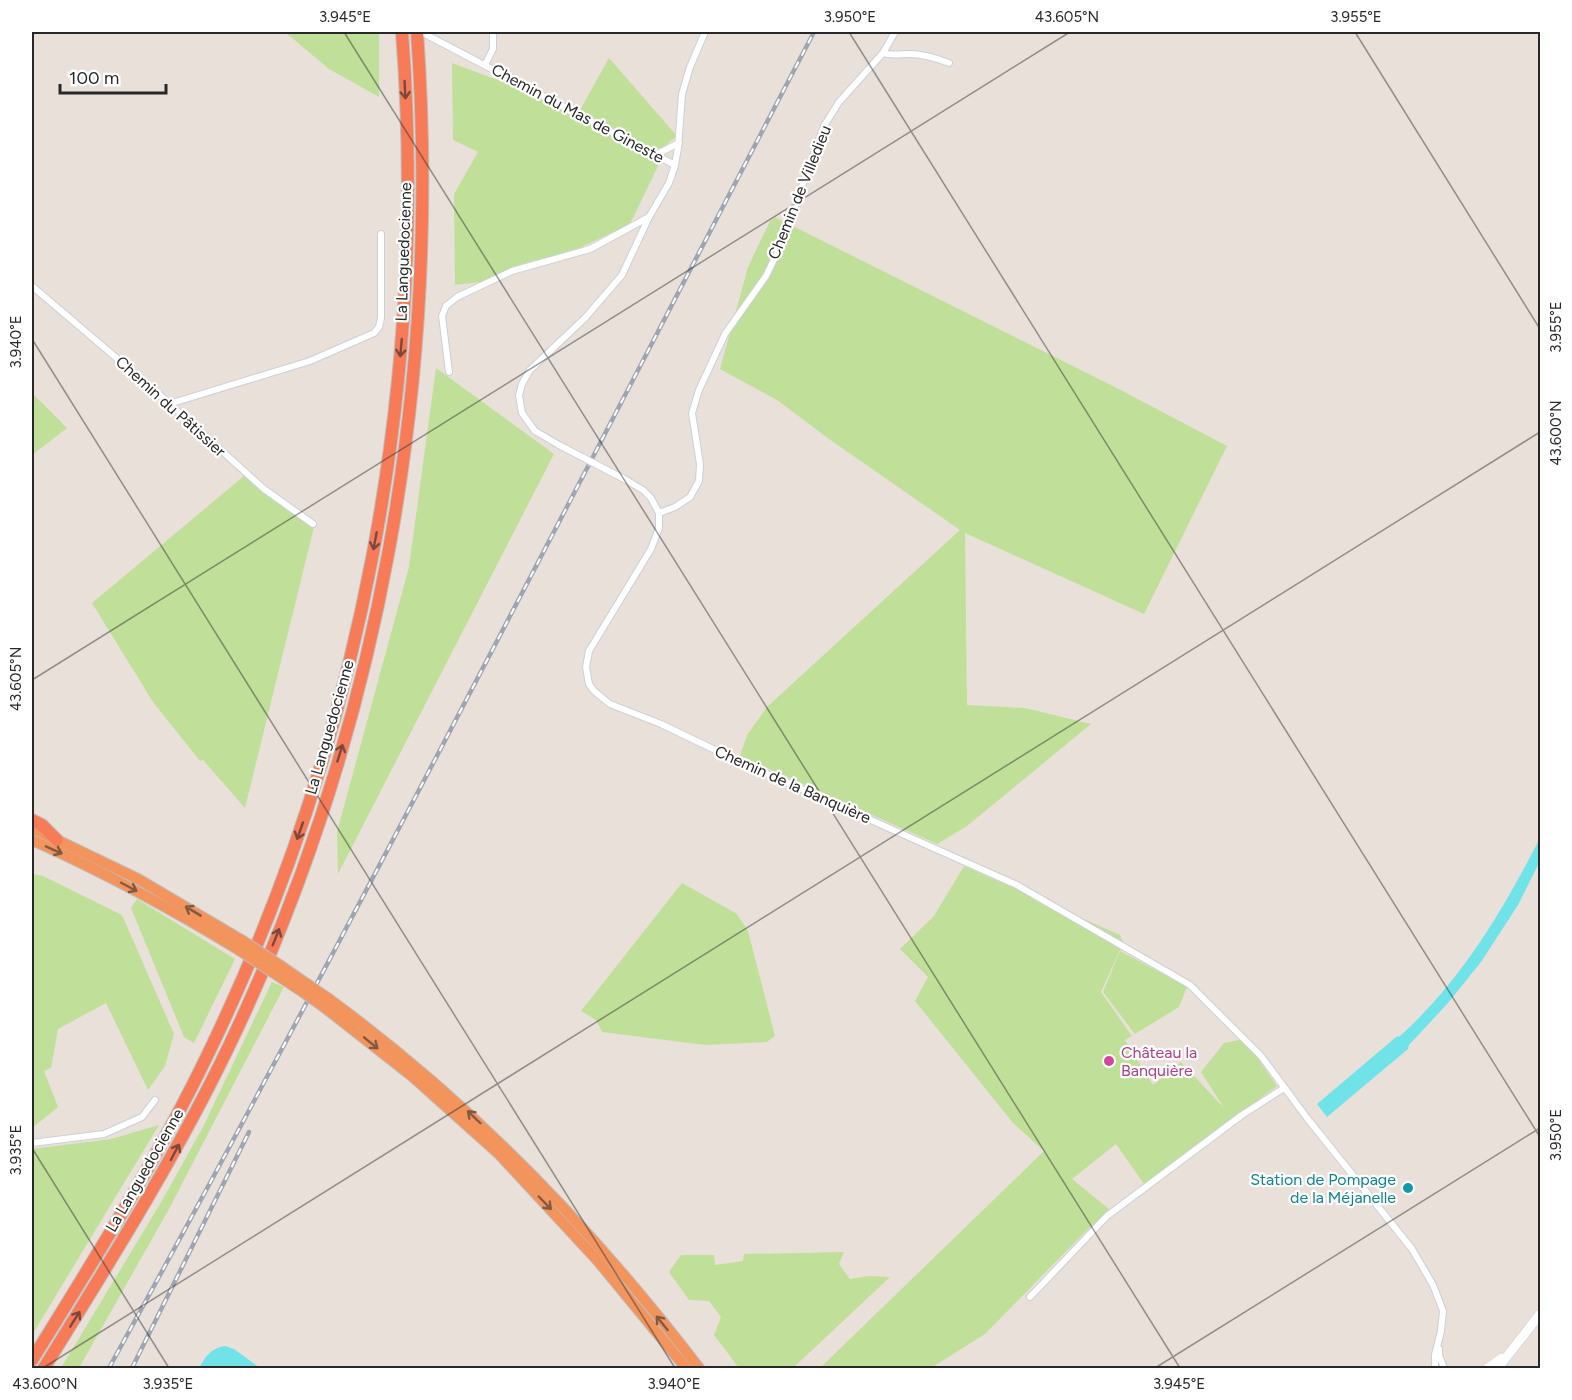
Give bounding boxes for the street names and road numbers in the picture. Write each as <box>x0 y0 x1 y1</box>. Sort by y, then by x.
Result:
street label: Chemin du Mas de Gineste <box>488 60 667 167</box>
street label: Chemin de Villedieu <box>764 122 835 262</box>
street label: La Languedocienne <box>392 182 415 322</box>
street label: Chemin du Pâtissier <box>112 352 230 461</box>
street label: La Languedocienne <box>301 657 358 797</box>
street label: Chemin de la Banquière <box>712 741 874 828</box>
street label: La Languedocienne <box>101 1105 188 1235</box>

